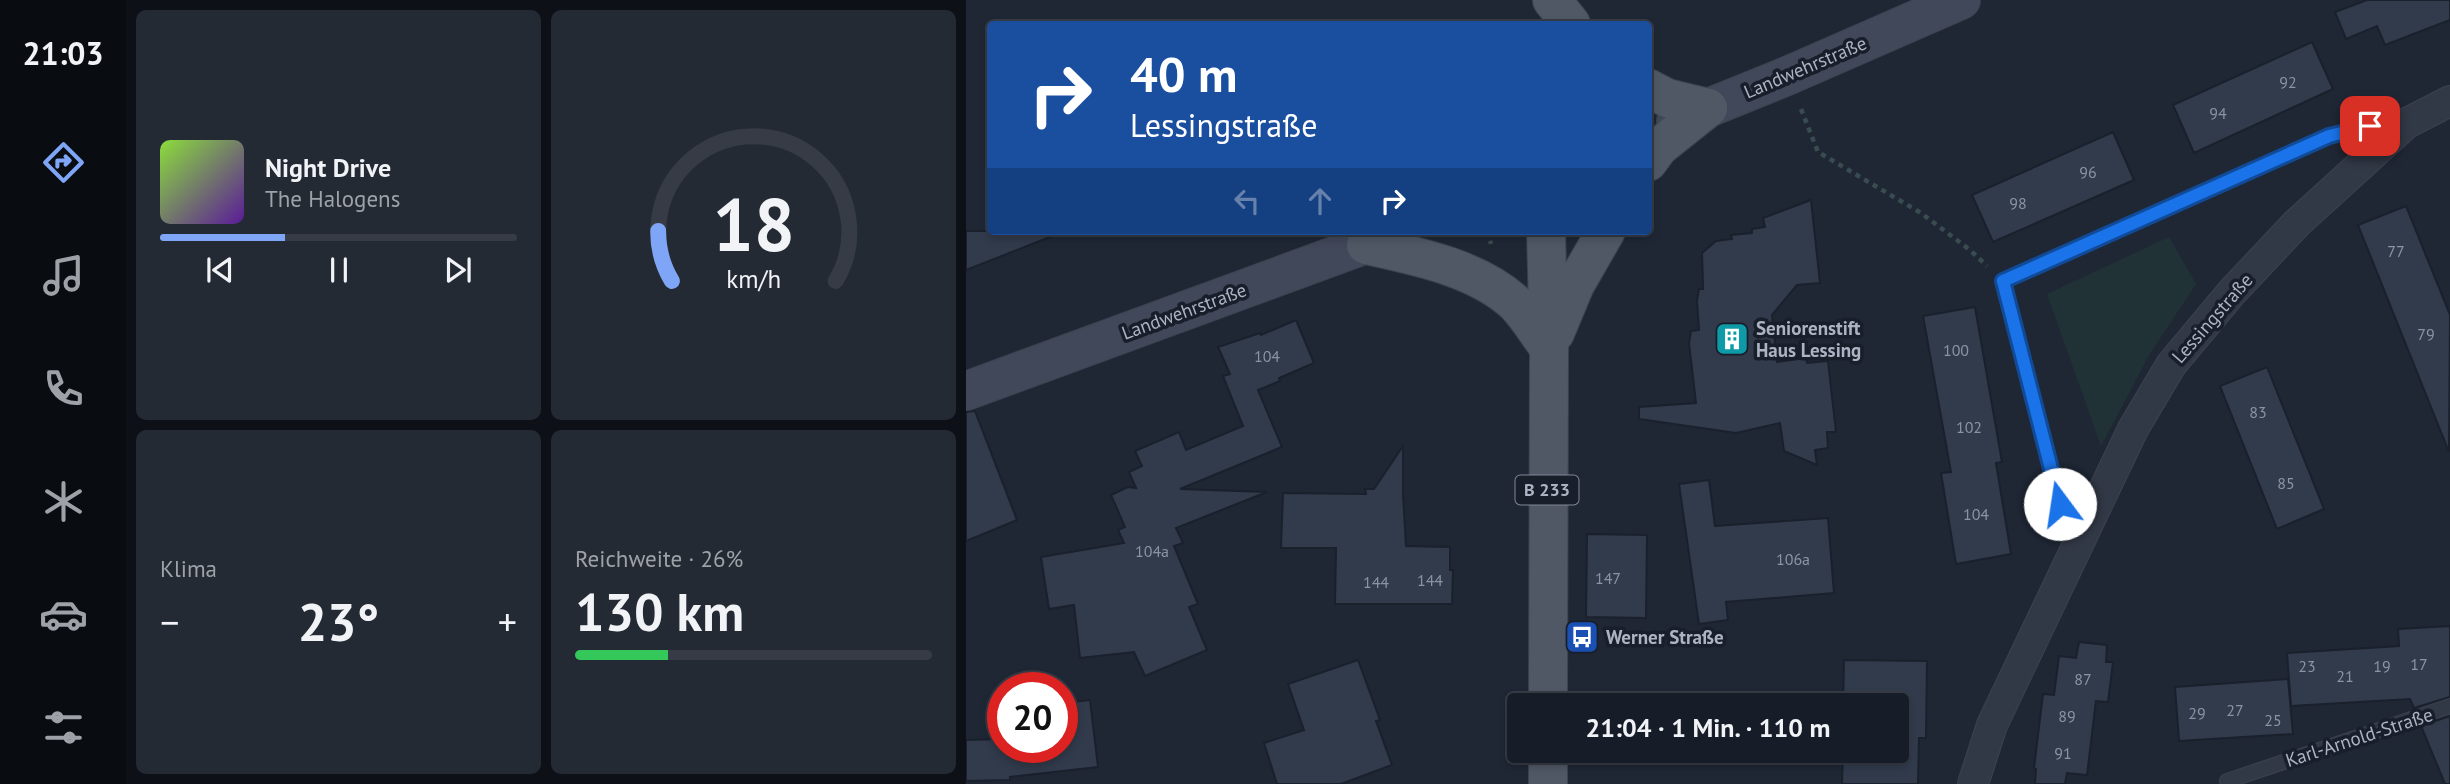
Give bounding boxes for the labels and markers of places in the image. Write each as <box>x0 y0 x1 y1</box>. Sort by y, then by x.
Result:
pin <box>2340 96 2400 156</box>
place label: Seniorenstift Haus Lessing <box>1756 316 1861 362</box>
building icon: Seniorenstift Haus Lessing <box>1713 320 1751 358</box>
bus stop icon: Werner Straße <box>1563 618 1601 656</box>
place label: Werner Straße <box>1606 625 1724 649</box>

